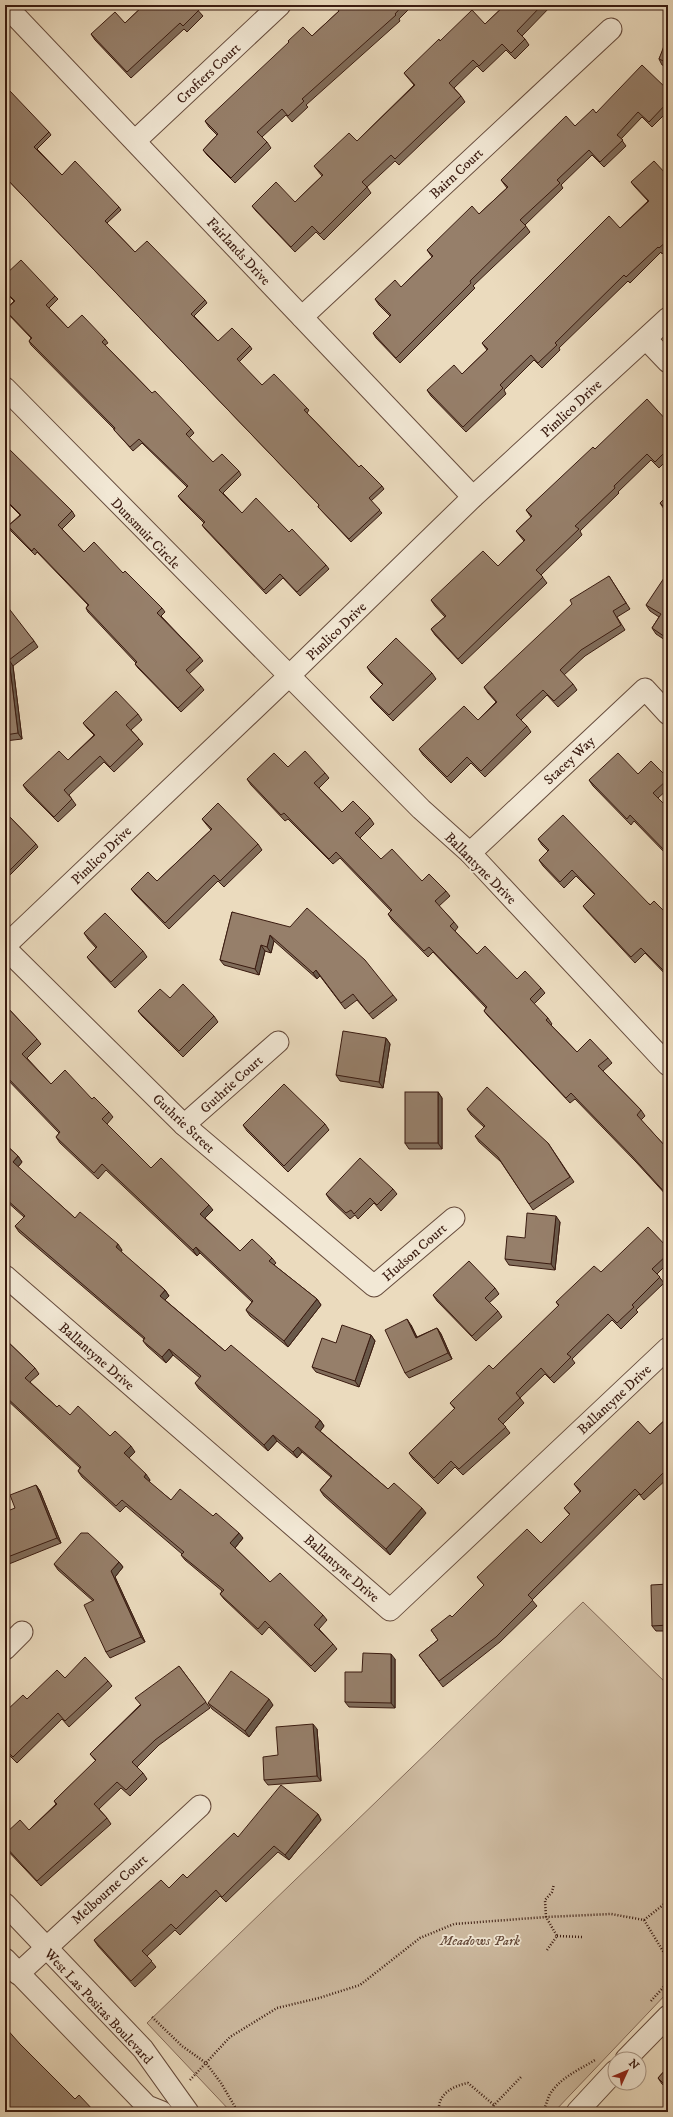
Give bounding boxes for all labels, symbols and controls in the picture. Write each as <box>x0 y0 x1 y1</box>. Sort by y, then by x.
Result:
street label: Crofters Court <box>173 39 245 108</box>
street label: Bairn Court <box>426 144 488 203</box>
street label: Fairlands Drive <box>202 214 274 289</box>
street label: Pimlico Drive <box>537 376 606 442</box>
street label: Dunsmuir Circle <box>107 494 184 573</box>
street label: Pimlico Drive <box>303 598 371 665</box>
street label: Stacey Way <box>540 732 599 789</box>
street label: Pimlico Drive <box>68 822 136 889</box>
street label: Ballantyne Drive <box>440 829 520 909</box>
street label: Guthrie Court <box>196 1051 267 1118</box>
street label: Guthrie Street <box>148 1090 219 1158</box>
street label: Hudson Court <box>379 1219 451 1286</box>
street label: Ballantyne Drive <box>55 1319 138 1395</box>
street label: Ballantyne Drive <box>574 1361 656 1439</box>
street label: Ballantyne Drive <box>300 1531 383 1607</box>
street label: Melbourne Court <box>68 1850 152 1929</box>
park label: Meadows Park <box>439 1932 520 1950</box>
street label: West Las Positas Boulevard <box>39 1944 157 2068</box>
north arrow <box>607 2051 647 2091</box>
text: N <box>625 2057 642 2073</box>

